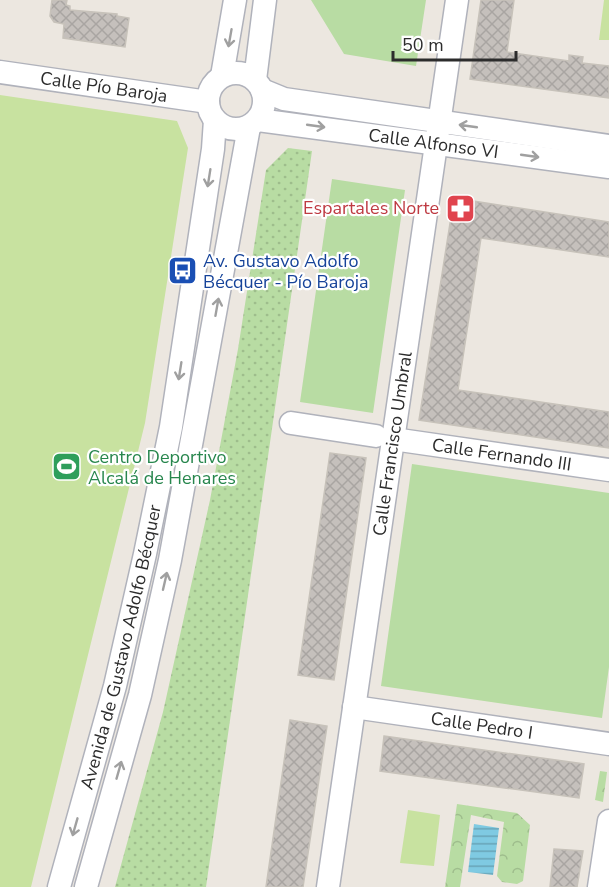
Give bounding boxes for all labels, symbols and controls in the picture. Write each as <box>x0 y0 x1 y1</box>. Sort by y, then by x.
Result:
scale bar <box>393 24 516 62</box>
one-way arrow <box>224 28 235 47</box>
text: 50 m <box>402 33 444 57</box>
street label: Calle Pío Baroja <box>39 66 169 108</box>
one-way arrow <box>305 120 325 131</box>
one-way arrow <box>459 120 478 131</box>
street label: Calle Alfonso VI <box>367 123 500 164</box>
one-way arrow <box>519 150 539 161</box>
one-way arrow <box>203 168 214 187</box>
pharmacy icon: Espartales Norte <box>444 192 476 224</box>
place label: Espartales Norte <box>303 196 439 220</box>
place label: Av. Gustavo Adolfo Bécquer - Pío Baroja <box>203 249 368 294</box>
bus stop icon: Av. Gustavo Adolfo Bécquer - Pío Baroja <box>166 255 198 287</box>
one-way arrow <box>212 297 223 317</box>
street label: Calle Francisco Umbral <box>367 349 418 538</box>
one-way arrow <box>174 360 185 380</box>
street label: Calle Fernando III <box>431 433 573 477</box>
place label: Centro Deportivo Alcalá de Henares <box>88 445 236 490</box>
sports icon: Centro Deportivo Alcalá de Henares <box>51 451 83 483</box>
street label: Avenida de Gustavo Adolfo Bécquer <box>75 502 167 792</box>
one-way arrow <box>160 572 172 591</box>
street label: Calle Pedro I <box>429 706 534 745</box>
one-way arrow <box>114 761 125 780</box>
one-way arrow <box>69 817 81 836</box>

